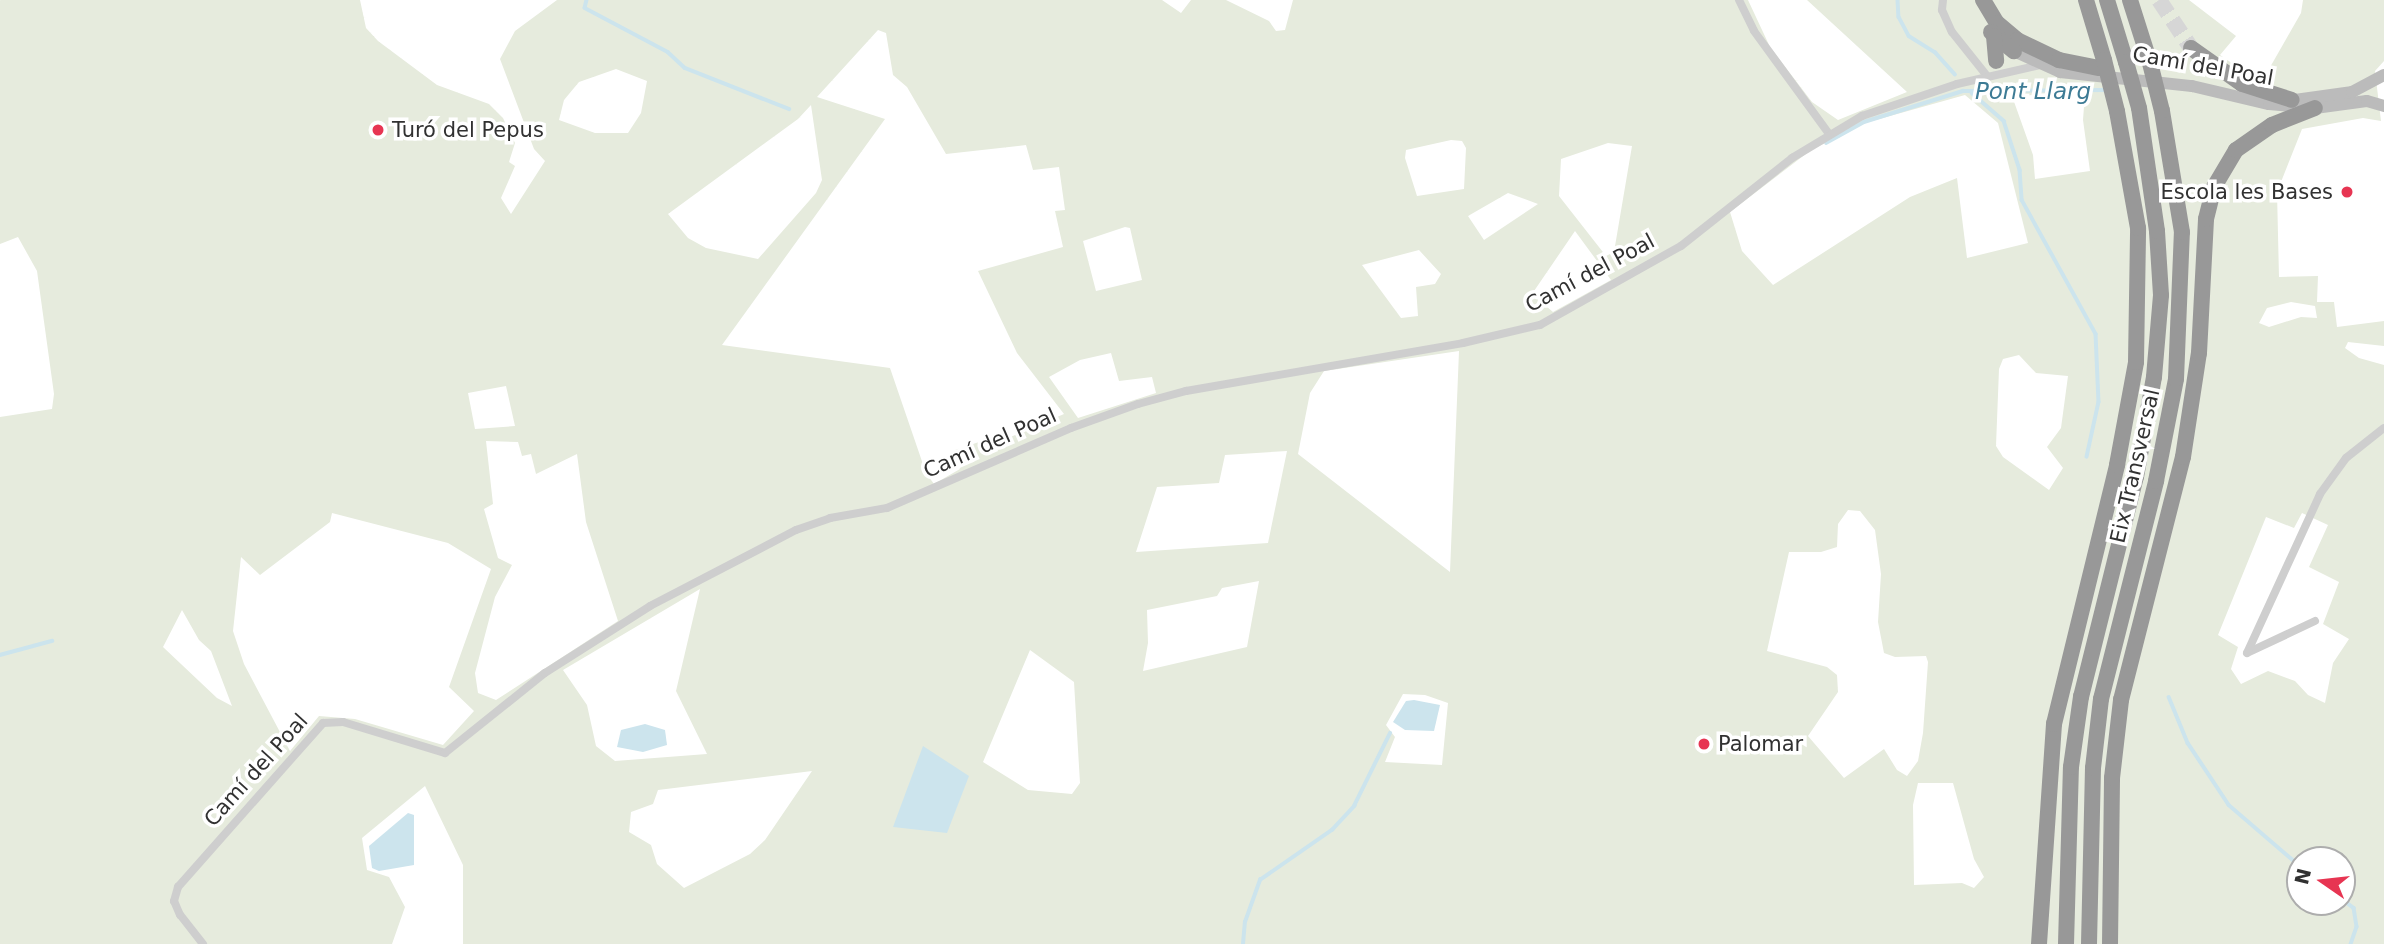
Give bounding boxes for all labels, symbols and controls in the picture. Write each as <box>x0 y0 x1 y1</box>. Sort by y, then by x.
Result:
street label: Camí del Poal <box>2131 41 2275 91</box>
water label: Pont Llarg <box>1975 77 2091 105</box>
place label: Turó del Pepus <box>392 117 544 143</box>
marker: Turó del Pepus <box>370 122 386 138</box>
place label: Escola les Bases <box>2161 179 2333 205</box>
marker: Escola les Bases <box>2339 184 2355 200</box>
street label: Camí del Poal <box>1521 228 1659 318</box>
street label: Eix Transversal <box>2105 387 2165 545</box>
street label: Camí del Poal <box>920 402 1060 484</box>
street label: Camí del Poal <box>199 709 313 831</box>
place label: Palomar <box>1718 731 1803 757</box>
marker: Palomar <box>1696 736 1712 752</box>
north arrow <box>2286 846 2356 916</box>
text: N <box>2290 866 2315 887</box>

